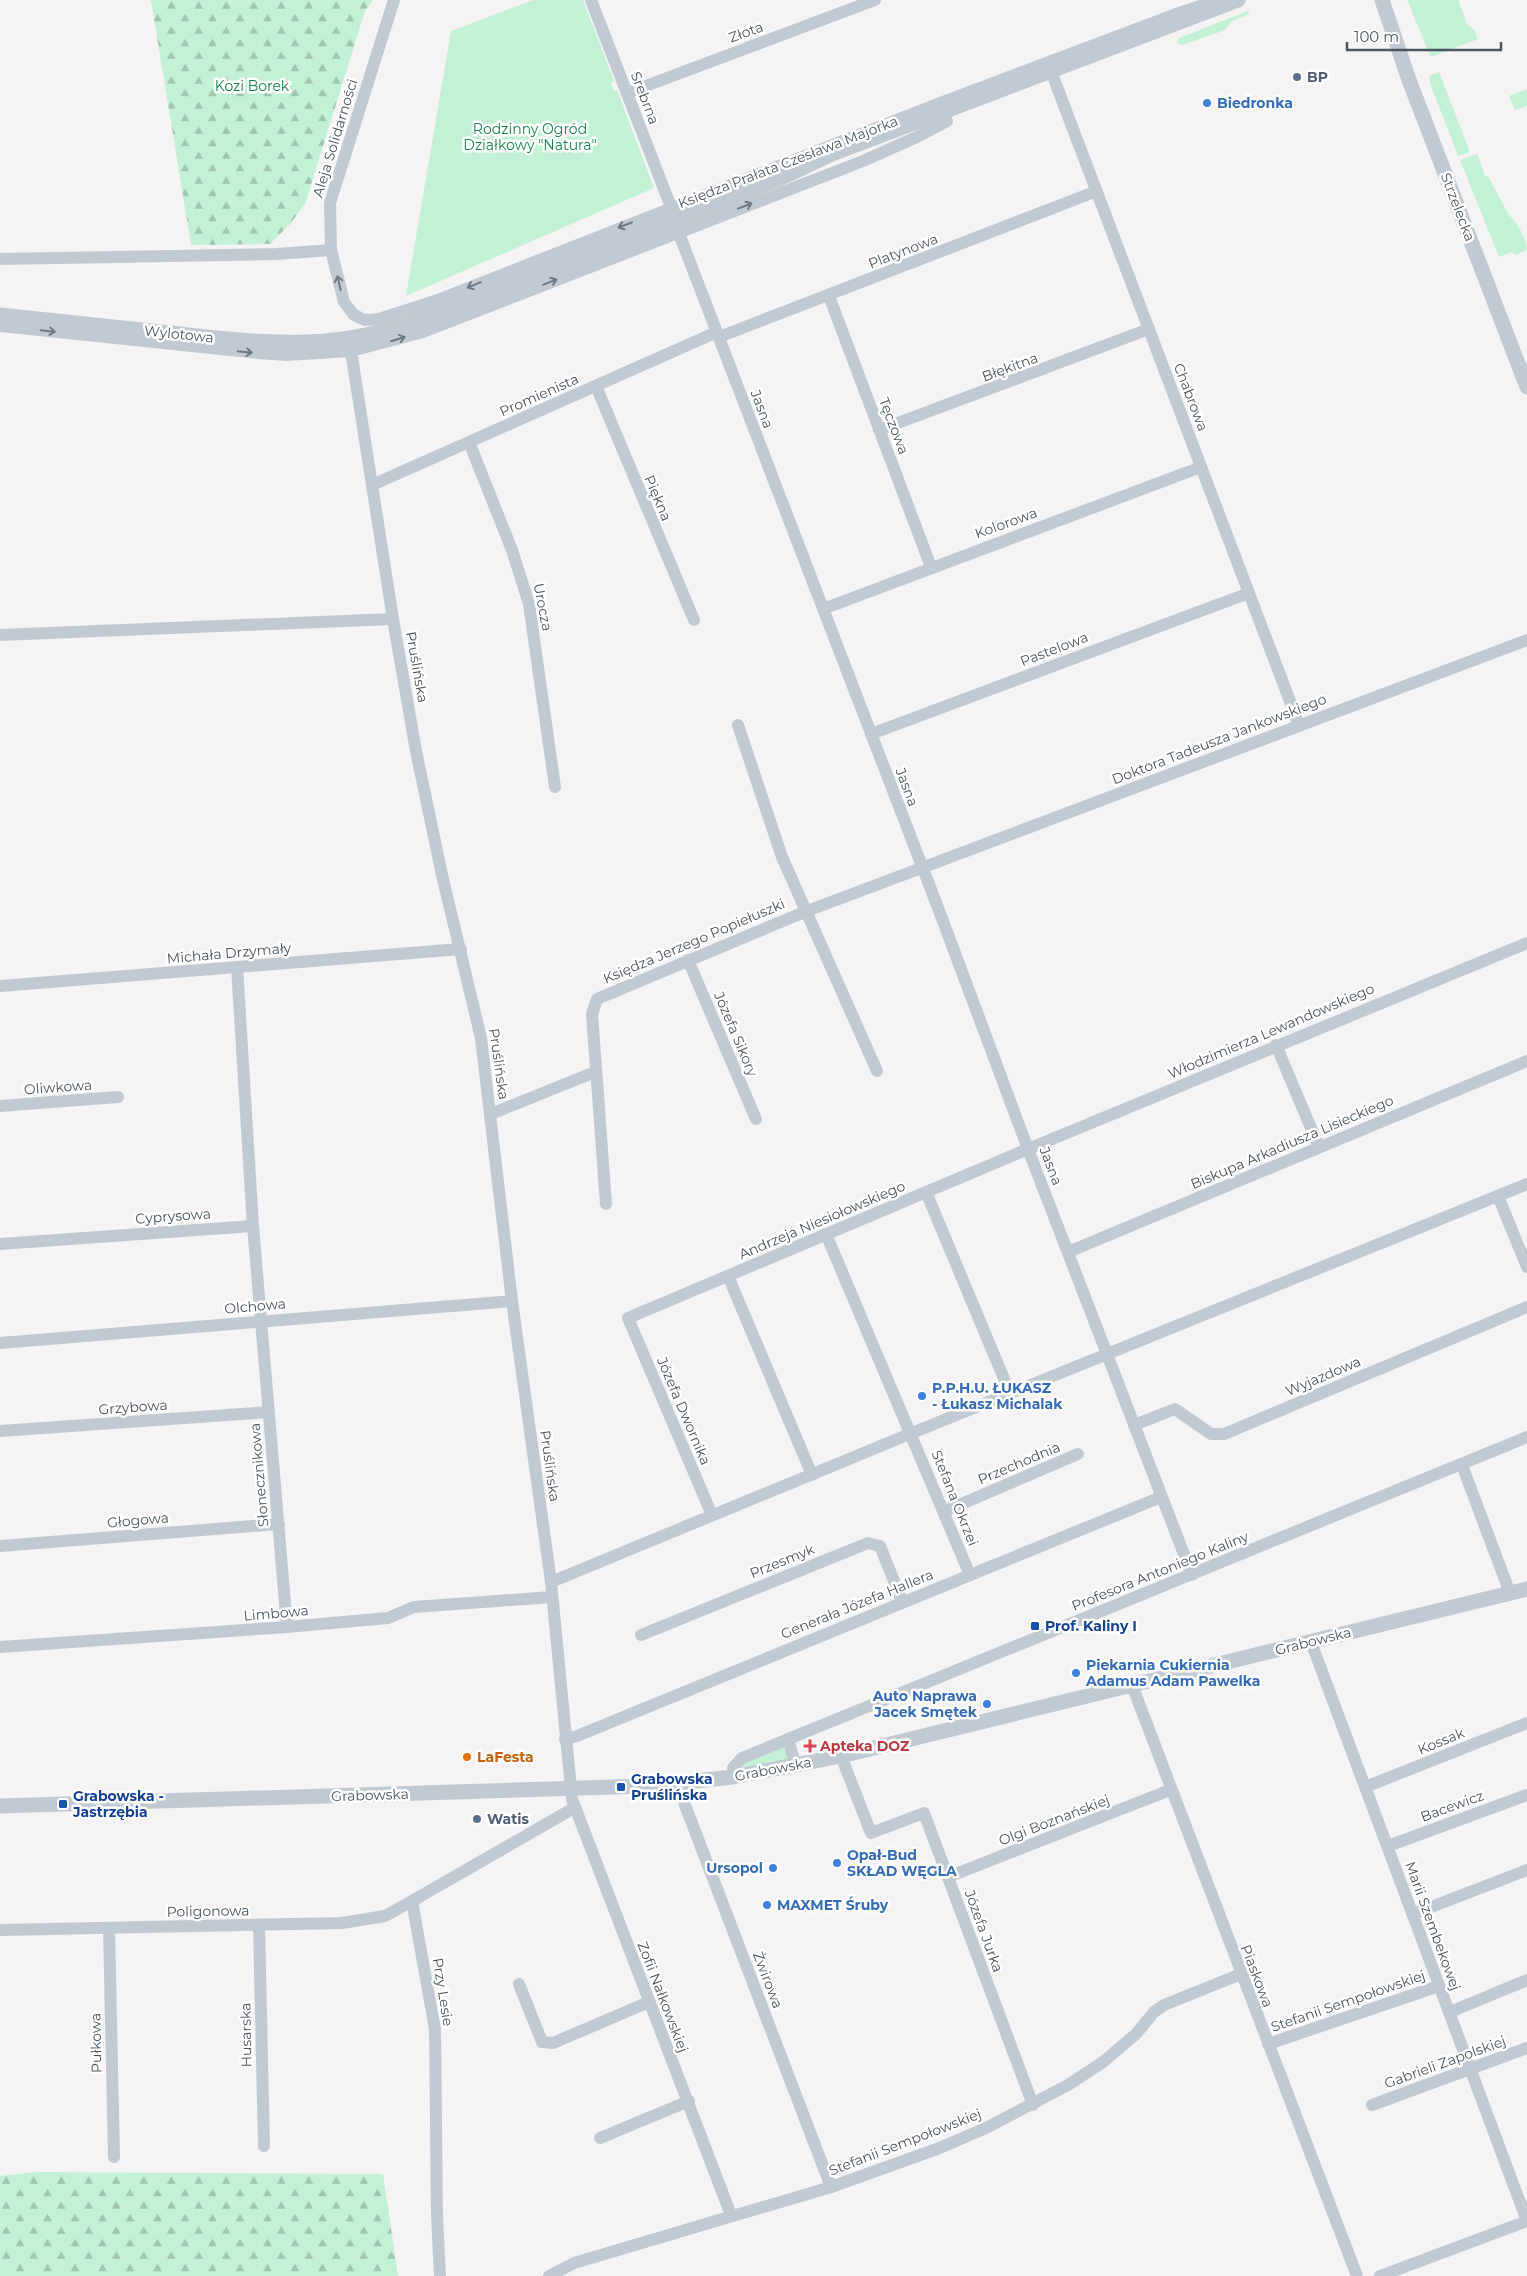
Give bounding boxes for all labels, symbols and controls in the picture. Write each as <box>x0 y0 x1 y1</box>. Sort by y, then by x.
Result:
street label: Złota <box>726 17 766 47</box>
scale bar <box>1347 20 1501 52</box>
text: 100 m <box>1354 27 1399 46</box>
place label: BP <box>1307 68 1328 86</box>
street label: Srebrna <box>627 69 663 127</box>
marker: BP <box>1291 71 1303 83</box>
park label: Kozi Borek <box>215 77 290 95</box>
street label: Aleja Solidarności <box>308 77 362 199</box>
place label: Biedronka <box>1217 94 1293 112</box>
marker: Biedronka <box>1201 97 1213 109</box>
street label: Księdza Prałata Czesława Majorka <box>675 112 901 212</box>
park label: Rodzinny Ogród Działkowy "Natura" <box>463 120 597 154</box>
street label: Strzelecka <box>1437 170 1479 244</box>
one-way arrow <box>736 201 752 210</box>
one-way arrow <box>618 221 633 230</box>
street label: Platynowa <box>866 229 940 273</box>
one-way arrow <box>334 276 343 292</box>
one-way arrow <box>542 277 557 286</box>
one-way arrow <box>467 281 482 290</box>
street label: Wylotowa <box>143 321 215 347</box>
one-way arrow <box>40 326 56 336</box>
one-way arrow <box>390 334 406 344</box>
one-way arrow <box>237 347 253 357</box>
street label: Błękitna <box>980 349 1040 385</box>
street label: Chabrowa <box>1170 360 1212 434</box>
street label: Promienista <box>497 370 581 420</box>
street label: Jasna <box>746 386 778 431</box>
street label: Tęczowa <box>875 395 913 457</box>
street label: Piękna <box>640 472 676 524</box>
street label: Kolorowa <box>972 503 1040 543</box>
street label: Urocza <box>530 581 556 633</box>
street label: Pastelowa <box>1017 628 1091 670</box>
street label: Pruślińska <box>402 630 432 704</box>
street label: Doktora Tadeusza Jankowskiego <box>1109 690 1329 788</box>
street label: Jasna <box>891 764 923 809</box>
street label: Księdza Jerzego Popiełuszki <box>600 894 788 988</box>
street label: Michała Drzymały <box>166 939 292 967</box>
street label: Włodzimierza Lewandowskiego <box>1165 979 1377 1083</box>
street label: Józefa Sikory <box>710 988 762 1079</box>
street label: Pruślińska <box>485 1027 513 1101</box>
street label: Oliwkowa <box>23 1076 93 1098</box>
street label: Biskupa Arkadiusza Lisieckiego <box>1188 1091 1396 1193</box>
street label: Jasna <box>1035 1143 1067 1188</box>
street label: Andrzeja Niesiołowskiego <box>736 1177 908 1263</box>
street label: Cyprysowa <box>135 1204 211 1228</box>
street label: Olchowa <box>224 1294 286 1318</box>
street label: Wyjazdowa <box>1283 1352 1363 1400</box>
street label: Józefa Dwornika <box>653 1353 715 1468</box>
place label: P.P.H.U. ŁUKASZ - Łukasz Michalak <box>932 1379 1063 1413</box>
marker: P.P.H.U. ŁUKASZ - Łukasz Michalak <box>916 1390 928 1402</box>
street label: Grzybowa <box>98 1396 168 1418</box>
street label: Słonecznikowa <box>245 1422 273 1528</box>
street label: Pruślińska <box>536 1429 564 1503</box>
street label: Przechodnia <box>975 1438 1063 1488</box>
street label: Stefana Okrzei <box>928 1448 982 1548</box>
street label: Głogowa <box>106 1508 170 1532</box>
street label: Profesora Antoniego Kaliny <box>1069 1527 1252 1615</box>
street label: Przesmyk <box>747 1540 818 1582</box>
street label: Generała Józefa Hallera <box>778 1565 936 1643</box>
street label: Limbowa <box>243 1601 309 1625</box>
place label: Prof. Kaliny I <box>1045 1617 1137 1635</box>
marker: Prof. Kaliny I <box>1029 1620 1041 1632</box>
street label: Grabowska <box>1273 1623 1353 1659</box>
place label: Piekarnia Cukiernia Adamus Adam Pawelka <box>1085 1656 1260 1690</box>
marker: Piekarnia Cukiernia Adamus Adam Pawelka <box>1070 1667 1082 1679</box>
place label: Auto Naprawa Jacek Smętek <box>872 1687 978 1721</box>
marker: Auto Naprawa Jacek Smętek <box>981 1698 993 1710</box>
street label: Kossak <box>1415 1723 1468 1758</box>
place label: Apteka DOZ <box>819 1737 910 1755</box>
marker: Apteka DOZ <box>804 1740 816 1752</box>
place label: LaFesta <box>477 1748 534 1766</box>
marker: LaFesta <box>461 1751 473 1763</box>
street label: Grabowska <box>733 1753 813 1785</box>
place label: Grabowska Pruślińska <box>631 1770 713 1804</box>
marker: Grabowska Pruślińska <box>615 1781 627 1793</box>
street label: Grabowska <box>331 1785 409 1805</box>
street label: Bacewicz <box>1418 1786 1486 1826</box>
place label: Grabowska - Jastrzębia <box>72 1787 164 1821</box>
street label: Olgi Boznańskiej <box>996 1791 1112 1849</box>
marker: Grabowska - Jastrzębia <box>57 1798 69 1810</box>
place label: Watis <box>487 1810 529 1828</box>
marker: Watis <box>471 1813 483 1825</box>
place label: Opał-Bud SKŁAD WĘGLA <box>847 1846 957 1880</box>
marker: Opał-Bud SKŁAD WĘGLA <box>831 1857 843 1869</box>
place label: Ursopol <box>706 1859 763 1877</box>
street label: Marii Szembekowej <box>1401 1859 1465 1993</box>
marker: Ursopol <box>767 1862 779 1874</box>
street label: Józefa Jurka <box>960 1887 1007 1975</box>
place label: MAXMET Śruby <box>777 1896 889 1914</box>
marker: MAXMET Śruby <box>761 1899 773 1911</box>
street label: Poligonowa <box>166 1901 250 1921</box>
street label: Zofii Nałkowskiej <box>634 1939 692 2055</box>
street label: Piaskowa <box>1237 1942 1277 2010</box>
street label: Żwirowa <box>749 1949 787 2011</box>
street label: Przy Lesie <box>429 1956 457 2028</box>
street label: Stefanii Sempołowskiej <box>1268 1966 1428 2036</box>
street label: Husarska <box>236 2002 256 2068</box>
street label: Pułkowa <box>86 2013 106 2073</box>
street label: Gabrieli Zapolskiej <box>1382 2032 1508 2092</box>
street label: Stefanii Sempołowskiej <box>826 2105 984 2179</box>

